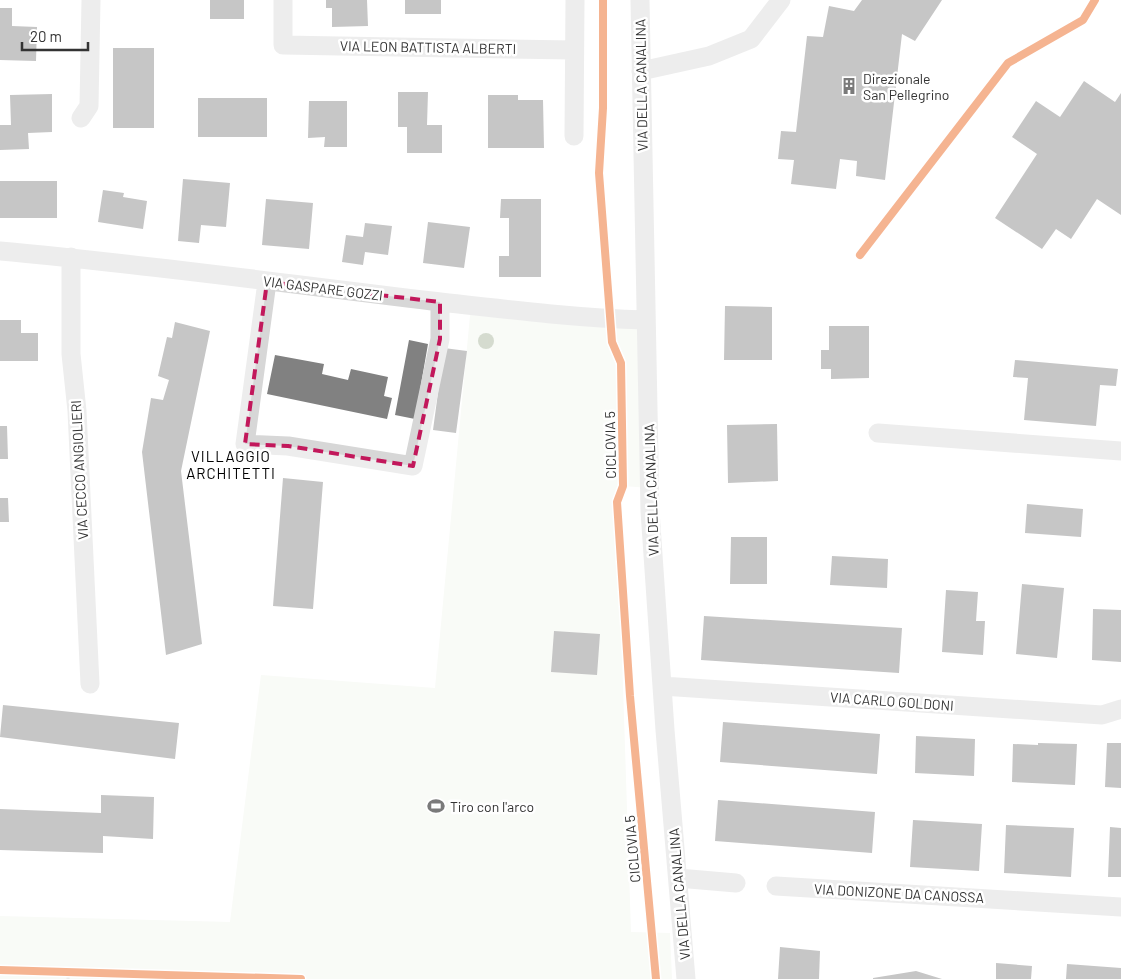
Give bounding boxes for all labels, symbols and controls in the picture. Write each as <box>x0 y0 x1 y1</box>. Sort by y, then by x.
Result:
street label: VIA DELLA CANALINA <box>631 18 651 151</box>
scale bar <box>22 20 89 52</box>
text: 20 m <box>30 27 62 45</box>
street label: VIA LEON BATTISTA ALBERTI <box>340 37 516 57</box>
place label: Direzionale San Pellegrino <box>863 70 949 103</box>
building icon: Direzionale San Pellegrino <box>839 76 859 96</box>
street label: VIA GASPARE GOZZI <box>262 272 384 304</box>
street label: VIA CECCO ANGIOLIERI <box>67 400 91 540</box>
street label: CICLOVIA 5 <box>601 411 619 479</box>
street label: VIA DELLA CANALINA <box>640 423 662 557</box>
district label: VILLAGGIO ARCHITETTI <box>186 447 276 482</box>
street label: VIA CARLO GOLDONI <box>830 688 954 714</box>
sports icon: Tiro con l'arco <box>426 796 446 816</box>
place label: Tiro con l'arco <box>450 798 534 815</box>
street label: CICLOVIA 5 <box>621 815 643 883</box>
street label: VIA DELLA CANALINA <box>665 827 693 961</box>
street label: VIA DONIZONE DA CANOSSA <box>814 880 985 906</box>

